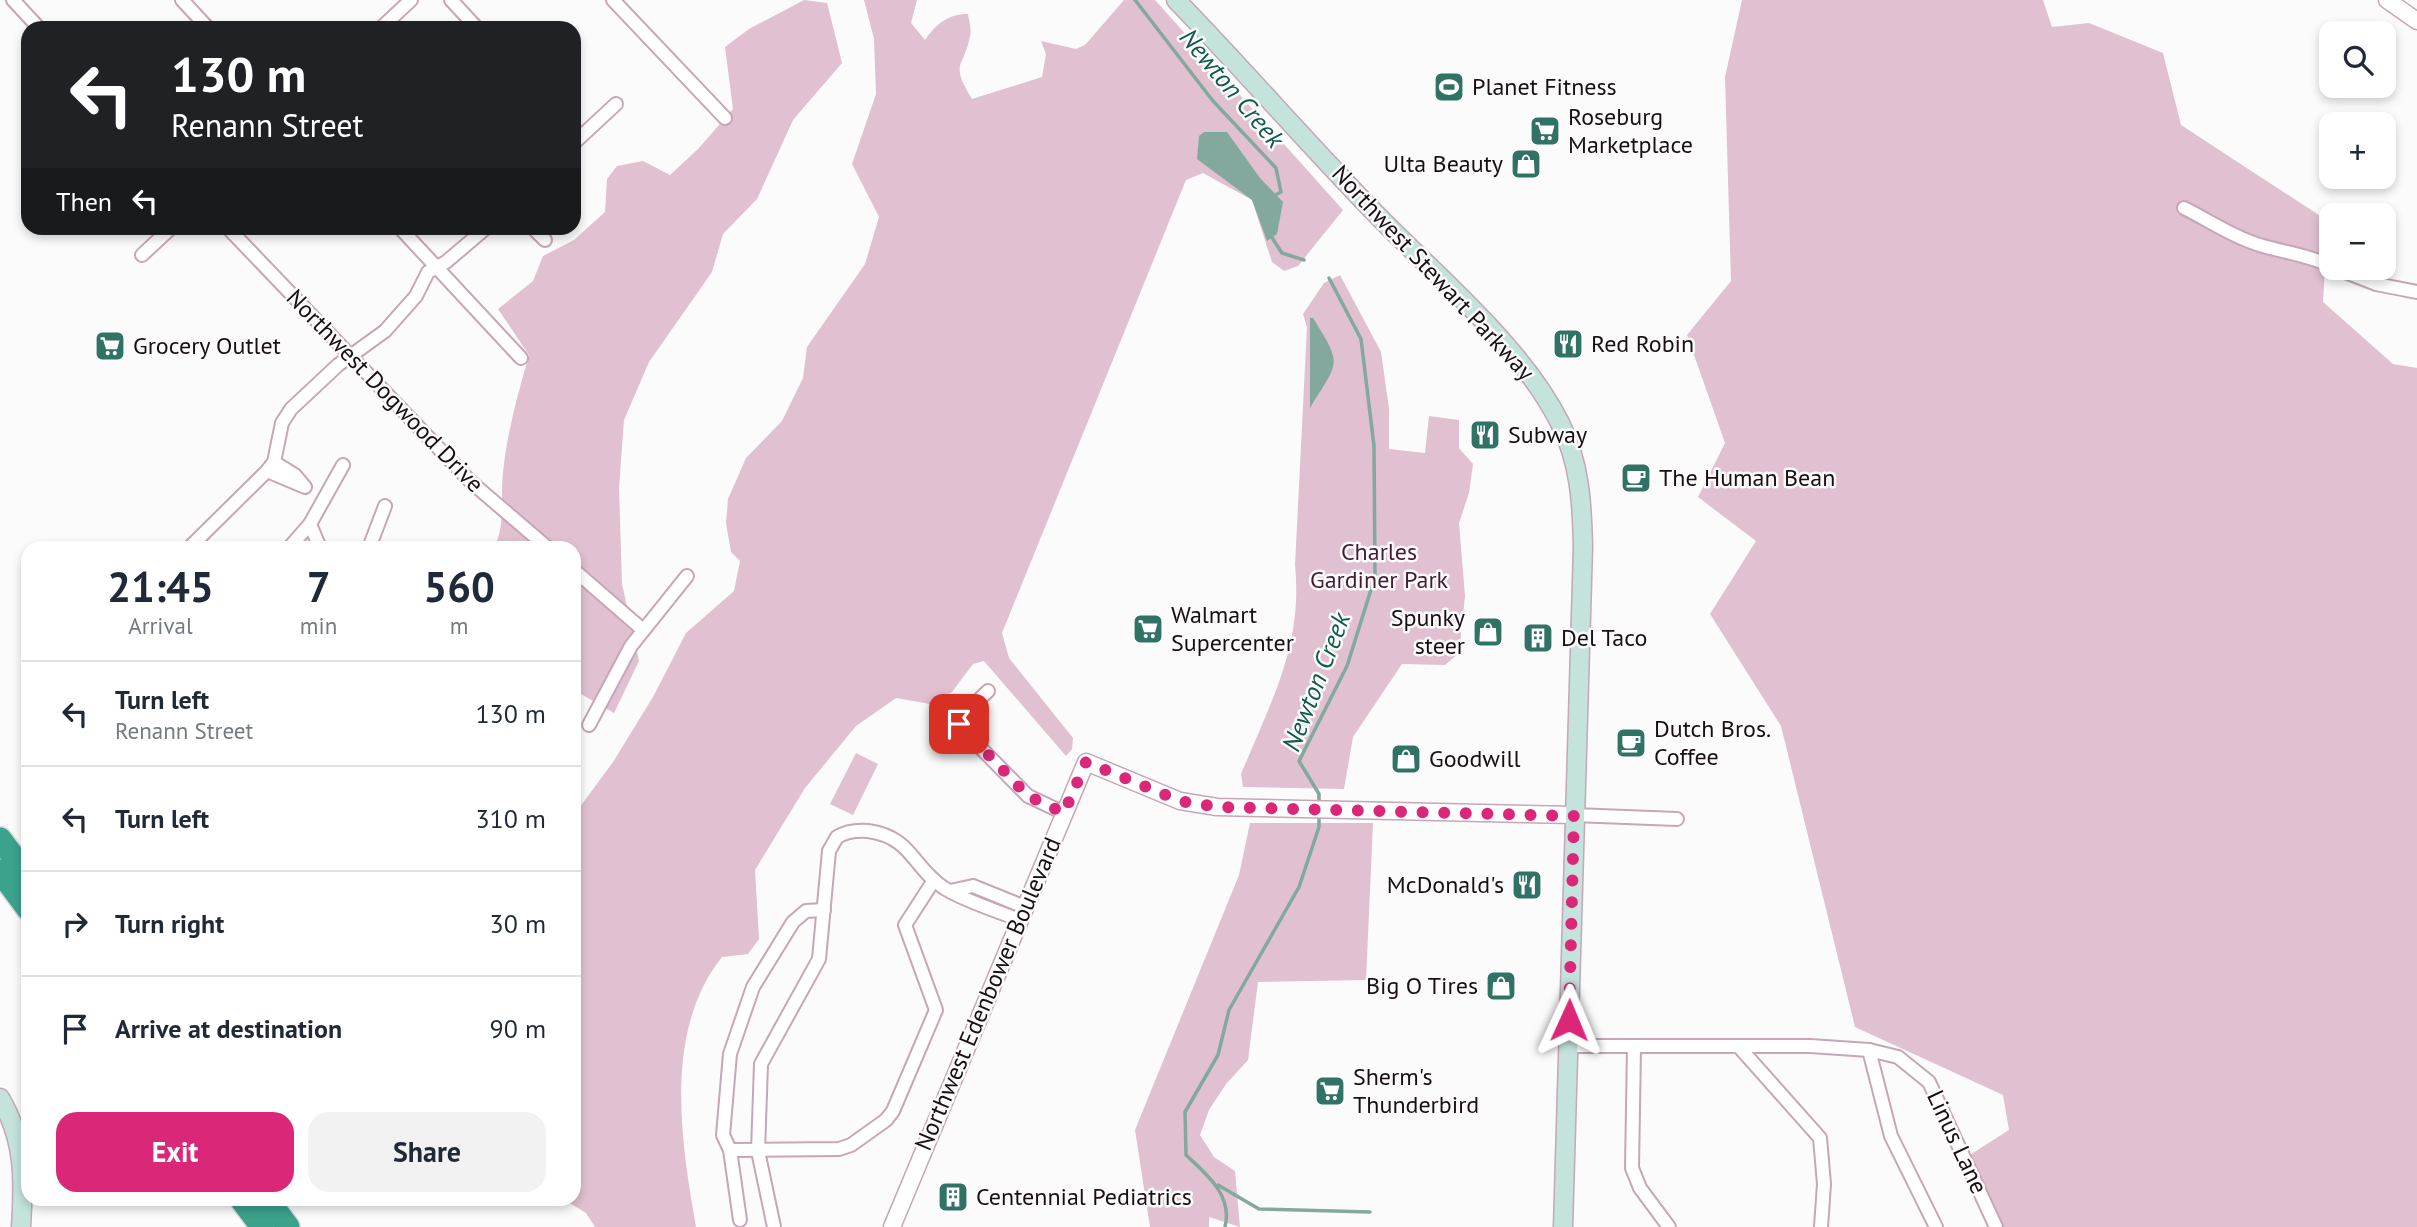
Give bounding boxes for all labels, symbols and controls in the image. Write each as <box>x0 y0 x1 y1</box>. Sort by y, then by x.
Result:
water label: Newton Creek <box>1173 21 1293 155</box>
map controls <box>2319 21 2396 280</box>
button: search <box>2319 21 2396 98</box>
text: 130 m <box>171 42 306 106</box>
icon: left <box>56 49 147 140</box>
sports icon: Planet Fitness <box>1432 70 1466 104</box>
place label: Planet Fitness <box>1472 71 1617 102</box>
place label: Roseburg Marketplace <box>1568 101 1693 160</box>
text: Renann Street <box>171 104 363 146</box>
button: + <box>2319 112 2396 189</box>
supermarket icon: Roseburg Marketplace <box>1528 114 1562 148</box>
shop icon: Ulta Beauty <box>1509 147 1543 181</box>
place label: Ulta Beauty <box>1384 148 1503 179</box>
street label: Northwest Stewart Parkway <box>1325 158 1541 387</box>
icon: left <box>126 182 164 220</box>
text: Then <box>56 185 112 218</box>
button: − <box>2319 203 2396 280</box>
street label: Northwest Dogwood Drive <box>280 282 491 499</box>
restaurant icon: Red Robin <box>1551 327 1585 361</box>
place label: Red Robin <box>1591 328 1694 359</box>
supermarket icon: Grocery Outlet <box>93 329 127 363</box>
place label: Grocery Outlet <box>133 330 281 361</box>
restaurant icon: Subway <box>1468 418 1502 452</box>
place label: Subway <box>1508 419 1587 450</box>
cafe icon: The Human Bean <box>1619 461 1653 495</box>
place label: The Human Bean <box>1659 462 1835 493</box>
park label: Charles Gardiner Park <box>1310 536 1449 595</box>
text: 21:45 <box>107 559 214 614</box>
text: 7 <box>307 559 330 614</box>
text: 560 <box>423 559 495 614</box>
place label: Walmart Supercenter <box>1171 599 1294 658</box>
place label: Spunky steer <box>1391 602 1465 661</box>
water label: Newton Creek <box>1274 607 1358 756</box>
text: Arrival <box>128 611 193 640</box>
text: min <box>300 611 337 640</box>
text: m <box>450 611 468 640</box>
supermarket icon: Walmart Supercenter <box>1131 612 1165 646</box>
shop icon: Spunky steer <box>1471 615 1505 649</box>
building icon: Del Taco <box>1521 621 1555 655</box>
place label: Del Taco <box>1561 622 1647 653</box>
text: Turn left <box>115 683 209 716</box>
pin <box>929 694 989 754</box>
icon: left <box>56 695 94 733</box>
text: 130 m <box>475 697 546 730</box>
icon: arrive <box>940 705 978 743</box>
place label: Dutch Bros. Coffee <box>1654 713 1771 772</box>
text: Renann Street <box>115 716 253 745</box>
cafe icon: Dutch Bros. Coffee <box>1614 726 1648 760</box>
shop icon: Goodwill <box>1389 742 1423 776</box>
place label: Goodwill <box>1429 743 1520 774</box>
icon: left <box>56 800 94 838</box>
text: Turn left <box>115 802 209 835</box>
text: 310 m <box>475 802 546 835</box>
street label: Northwest Edenbower Boulevard <box>907 833 1068 1155</box>
restaurant icon: McDonald's <box>1510 868 1544 902</box>
place label: McDonald's <box>1387 869 1504 900</box>
icon: right <box>56 905 94 943</box>
text: Turn right <box>115 907 224 940</box>
text: 30 m <box>490 907 546 940</box>
shop icon: Big O Tires <box>1484 969 1518 1003</box>
place label: Big O Tires <box>1366 970 1478 1001</box>
position arrow <box>1532 983 1606 1057</box>
icon: arrive <box>56 1010 94 1048</box>
text: Arrive at destination <box>115 1012 342 1045</box>
text: 90 m <box>490 1012 546 1045</box>
place label: Sherm's Thunderbird <box>1353 1061 1479 1120</box>
supermarket icon: Sherm's Thunderbird <box>1313 1074 1347 1108</box>
street label: Linus Lane <box>1920 1085 1995 1198</box>
button: Exit <box>56 1112 294 1192</box>
button: Share <box>308 1112 546 1192</box>
building icon: Centennial Pediatrics <box>936 1180 970 1214</box>
place label: Centennial Pediatrics <box>976 1181 1192 1212</box>

